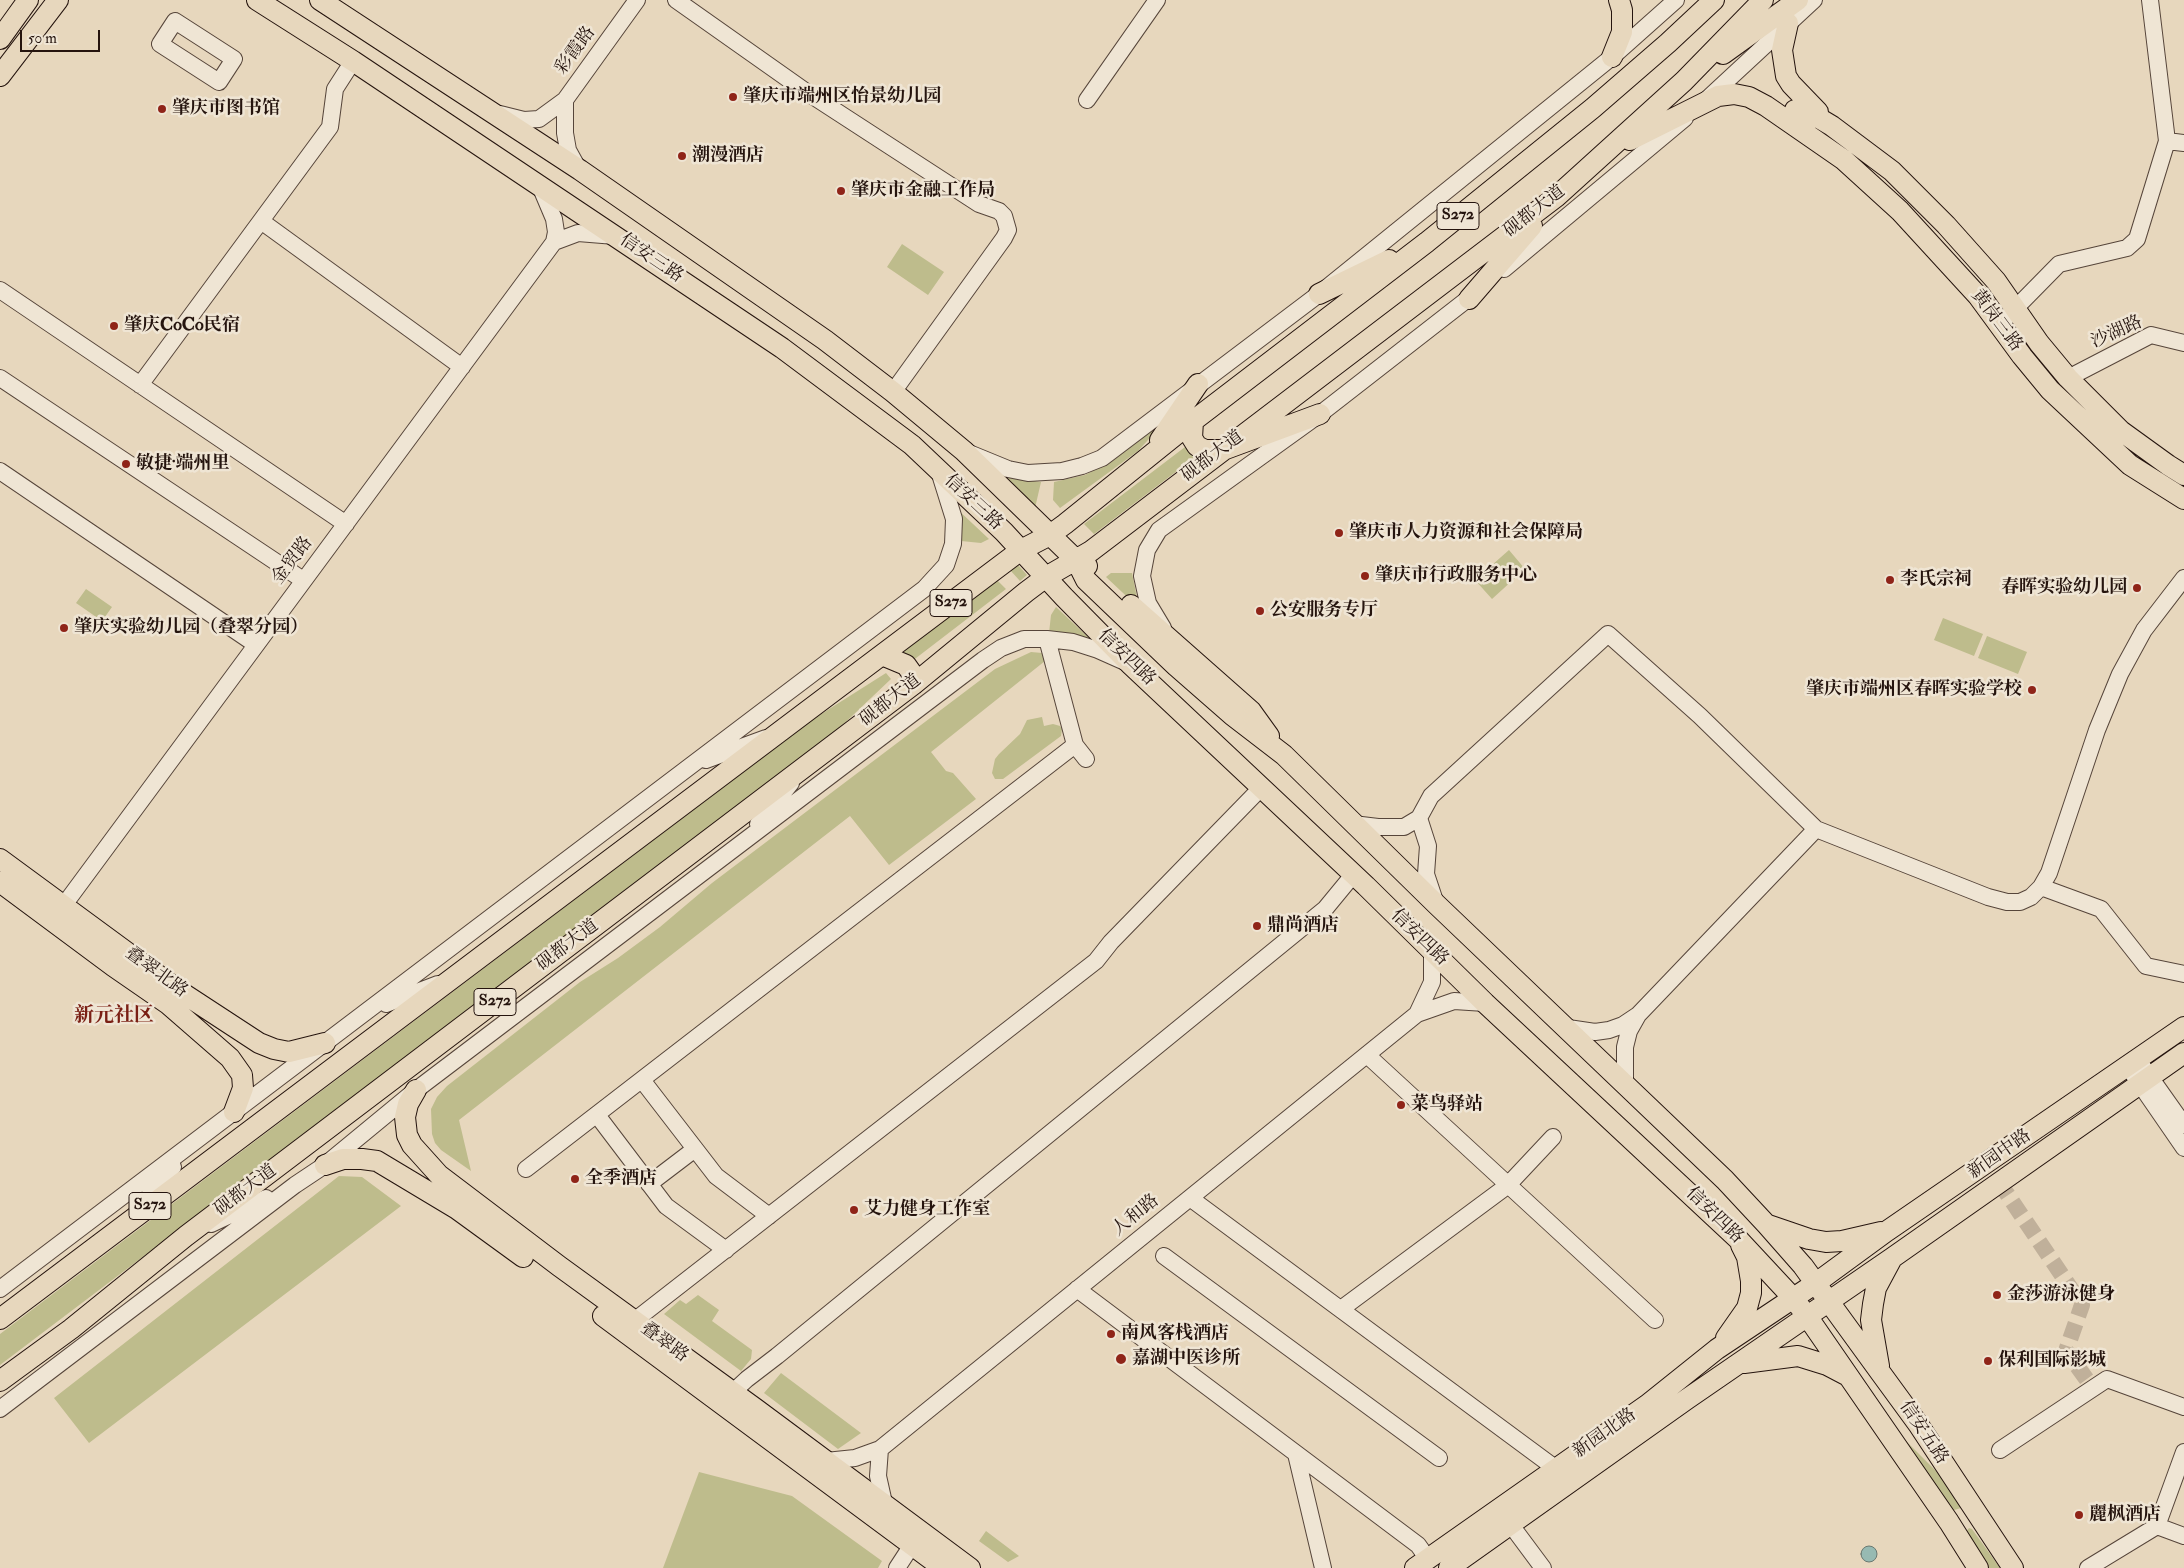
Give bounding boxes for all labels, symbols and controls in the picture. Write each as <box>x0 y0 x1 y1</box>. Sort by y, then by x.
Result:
scale bar <box>22 20 102 52</box>
street label: 彩霞路 <box>551 23 601 79</box>
text: 50 m <box>28 29 57 48</box>
place label: 肇庆市端州区怡景幼儿园 <box>743 86 941 108</box>
marker: 肇庆市端州区怡景幼儿园 <box>727 91 739 103</box>
place label: 肇庆市图书馆 <box>172 98 280 120</box>
marker: 肇庆市图书馆 <box>156 103 168 115</box>
place label: 潮漫酒店 <box>692 145 764 167</box>
marker: 潮漫酒店 <box>676 150 688 162</box>
place label: 肇庆市金融工作局 <box>851 180 995 202</box>
street label: 砚都大道 <box>1500 181 1570 243</box>
marker: 肇庆市金融工作局 <box>835 185 847 197</box>
road number: S272 <box>1437 202 1479 230</box>
street label: 信安三路 <box>615 230 687 288</box>
street label: 黄岗三路 <box>1966 286 2026 356</box>
street label: 沙湖路 <box>2088 312 2146 354</box>
place label: 肇庆CoCo民宿 <box>124 315 240 337</box>
marker: 肇庆CoCo民宿 <box>108 320 120 332</box>
street label: 砚都大道 <box>1178 427 1248 487</box>
place label: 敏捷·端州里 <box>136 453 230 475</box>
marker: 敏捷·端州里 <box>120 458 132 470</box>
street label: 信安三路 <box>939 471 1007 535</box>
place label: 肇庆市人力资源和社会保障局 <box>1349 522 1583 544</box>
marker: 肇庆市人力资源和社会保障局 <box>1333 527 1345 539</box>
street label: 金贸路 <box>268 533 318 589</box>
place label: 肇庆市行政服务中心 <box>1375 565 1537 587</box>
place label: 李氏宗祠 <box>1900 569 1972 591</box>
marker: 肇庆市行政服务中心 <box>1359 570 1371 582</box>
marker: 李氏宗祠 <box>1884 574 1896 586</box>
place label: 春晖实验幼儿园 <box>2001 577 2127 599</box>
marker: 春晖实验幼儿园 <box>2131 582 2143 594</box>
road number: S272 <box>930 590 972 616</box>
place label: 公安服务专厅 <box>1270 600 1378 622</box>
marker: 公安服务专厅 <box>1254 605 1266 617</box>
place label: 肇庆实验幼儿园（叠翠分园） <box>74 617 308 639</box>
marker: 肇庆实验幼儿园（叠翠分园） <box>58 622 70 634</box>
street label: 信安四路 <box>1093 625 1159 691</box>
street label: 砚都大道 <box>856 670 926 732</box>
place label: 肇庆市端州区春晖实验学校 <box>1806 679 2022 701</box>
marker: 肇庆市端州区春晖实验学校 <box>2026 684 2038 696</box>
street label: 信安四路 <box>1386 905 1452 971</box>
place label: 鼎尚酒店 <box>1267 915 1339 937</box>
street label: 砚都大道 <box>533 916 603 976</box>
marker: 鼎尚酒店 <box>1251 920 1263 932</box>
street label: 叠翠北路 <box>121 943 191 1003</box>
road number: S272 <box>474 989 516 1016</box>
district label: 新元社区 <box>74 1005 154 1029</box>
place label: 菜鸟驿站 <box>1411 1094 1483 1116</box>
marker: 菜鸟驿站 <box>1395 1099 1407 1111</box>
street label: 新园中路 <box>1964 1126 2036 1184</box>
street label: 砚都大道 <box>211 1161 281 1221</box>
place label: 全季酒店 <box>585 1168 657 1190</box>
marker: 全季酒店 <box>569 1173 581 1185</box>
street label: 信安四路 <box>1681 1183 1747 1249</box>
street label: 人和路 <box>1108 1191 1164 1241</box>
road number: S272 <box>129 1192 171 1220</box>
place label: 艾力健身工作室 <box>864 1199 990 1221</box>
marker: 艾力健身工作室 <box>848 1204 860 1216</box>
place label: 金莎游泳健身 <box>2007 1284 2115 1306</box>
marker: 金莎游泳健身 <box>1991 1289 2003 1301</box>
street label: 叠翠路 <box>636 1318 692 1368</box>
place label: 南风客栈酒店 <box>1121 1323 1229 1345</box>
marker: 南风客栈酒店 <box>1105 1328 1117 1340</box>
place label: 嘉湖中医诊所 <box>1132 1348 1240 1370</box>
place label: 保利国际影城 <box>1998 1350 2106 1372</box>
marker: 嘉湖中医诊所 <box>1114 1352 1128 1366</box>
marker: 保利国际影城 <box>1982 1355 1994 1367</box>
street label: 信安五路 <box>1894 1397 1952 1469</box>
street label: 新园北路 <box>1569 1405 1641 1463</box>
place label: 麗枫酒店 <box>2089 1504 2161 1526</box>
marker: 麗枫酒店 <box>2073 1509 2085 1521</box>

